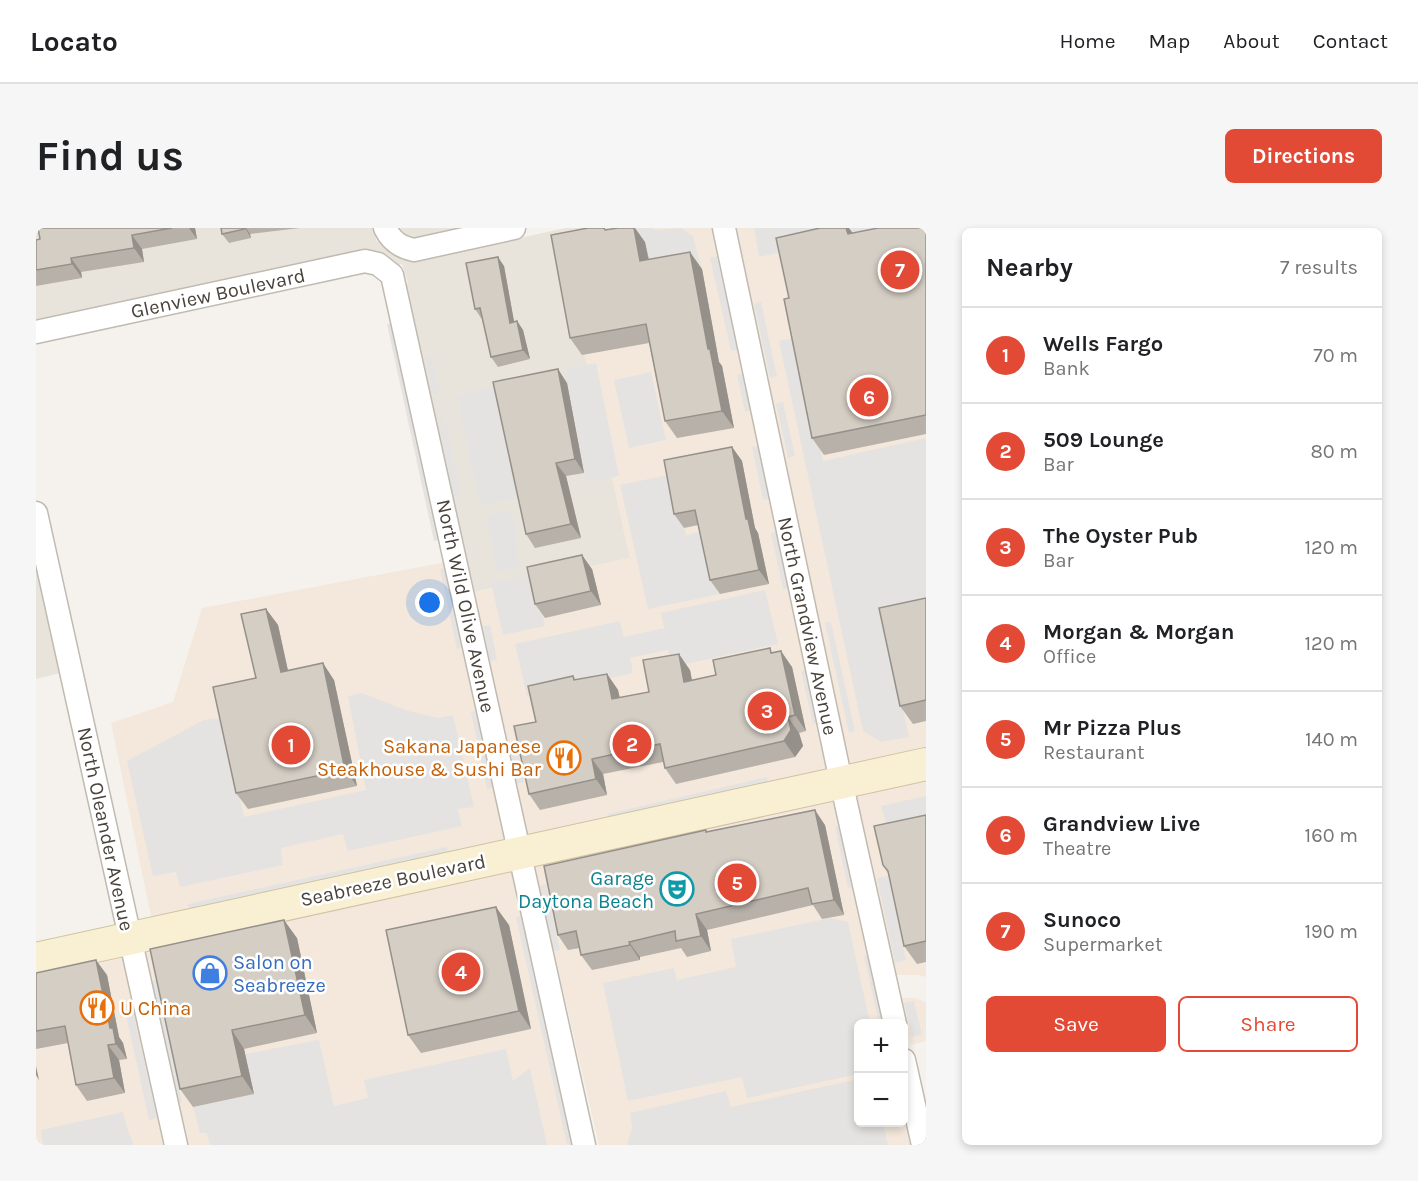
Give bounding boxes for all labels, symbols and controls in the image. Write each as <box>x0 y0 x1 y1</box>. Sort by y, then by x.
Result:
text: Locato <box>30 25 118 58</box>
text: Home <box>1060 29 1116 53</box>
text: Map <box>1149 29 1190 53</box>
text: About <box>1223 29 1280 53</box>
text: Contact <box>1313 29 1388 53</box>
button: Directions <box>1225 129 1382 183</box>
text: Find us <box>36 131 184 181</box>
pin: 7 <box>880 248 920 292</box>
text: Nearby <box>986 252 1073 283</box>
text: 7 results <box>1280 256 1358 279</box>
street label: Glenview Boulevard <box>129 264 307 323</box>
text: Wells Fargo <box>1043 331 1163 357</box>
text: 1 <box>1002 344 1009 367</box>
text: 70 m <box>1313 344 1358 367</box>
text: Bank <box>1043 357 1090 380</box>
pin: 6 <box>850 374 888 420</box>
text: 509 Lounge <box>1043 427 1164 453</box>
text: 2 <box>999 440 1012 463</box>
text: 80 m <box>1310 440 1358 463</box>
text: Bar <box>1043 453 1074 476</box>
street label: North Wild Olive Avenue <box>432 497 499 715</box>
street label: North Grandview Avenue <box>773 515 842 737</box>
text: The Oyster Pub <box>1043 523 1198 549</box>
text: 3 <box>999 536 1012 559</box>
text: 120 m <box>1304 536 1358 559</box>
text: Bar <box>1043 549 1074 572</box>
your location <box>415 588 444 617</box>
text: Morgan & Morgan <box>1043 619 1234 645</box>
text: 4 <box>1000 632 1011 655</box>
text: 120 m <box>1304 632 1358 655</box>
text: Office <box>1043 645 1096 668</box>
pin: 3 <box>748 688 786 734</box>
text: Mr Pizza Plus <box>1043 715 1182 741</box>
pin: 1 <box>272 722 310 768</box>
pin: 2 <box>612 722 652 766</box>
street label: North Oleander Avenue <box>73 725 138 933</box>
text: 5 <box>1000 728 1011 751</box>
text: 140 m <box>1305 728 1358 751</box>
place label: Sakana Japanese Steakhouse & Sushi Bar <box>317 735 542 781</box>
restaurant icon: Sakana Japanese Steakhouse & Sushi Bar <box>546 740 582 776</box>
text: Restaurant <box>1043 741 1145 764</box>
text: Grandview Live <box>1043 811 1200 837</box>
text: 6 <box>999 824 1012 847</box>
text: 160 m <box>1305 824 1358 847</box>
text: Theatre <box>1043 837 1111 860</box>
street label: Seabreeze Boulevard <box>298 850 488 911</box>
pin: 5 <box>718 860 756 906</box>
place label: Garage Daytona Beach <box>518 867 654 913</box>
theatre icon: Garage Daytona Beach <box>659 871 695 907</box>
text: Sunoco <box>1043 907 1121 933</box>
text: 7 <box>1001 920 1010 943</box>
text: 190 m <box>1304 920 1358 943</box>
text: Supermarket <box>1043 933 1162 956</box>
pin: 4 <box>442 950 480 994</box>
place label: Salon on Seabreeze <box>233 951 326 997</box>
shop icon: Salon on Seabreeze <box>192 955 228 991</box>
restaurant icon: U China <box>79 990 115 1026</box>
button: Save <box>986 996 1166 1052</box>
button: Share <box>1178 996 1358 1052</box>
place label: U China <box>120 997 191 1020</box>
map controls <box>854 1019 908 1127</box>
button: + <box>854 1019 908 1073</box>
button: − <box>854 1073 908 1127</box>

